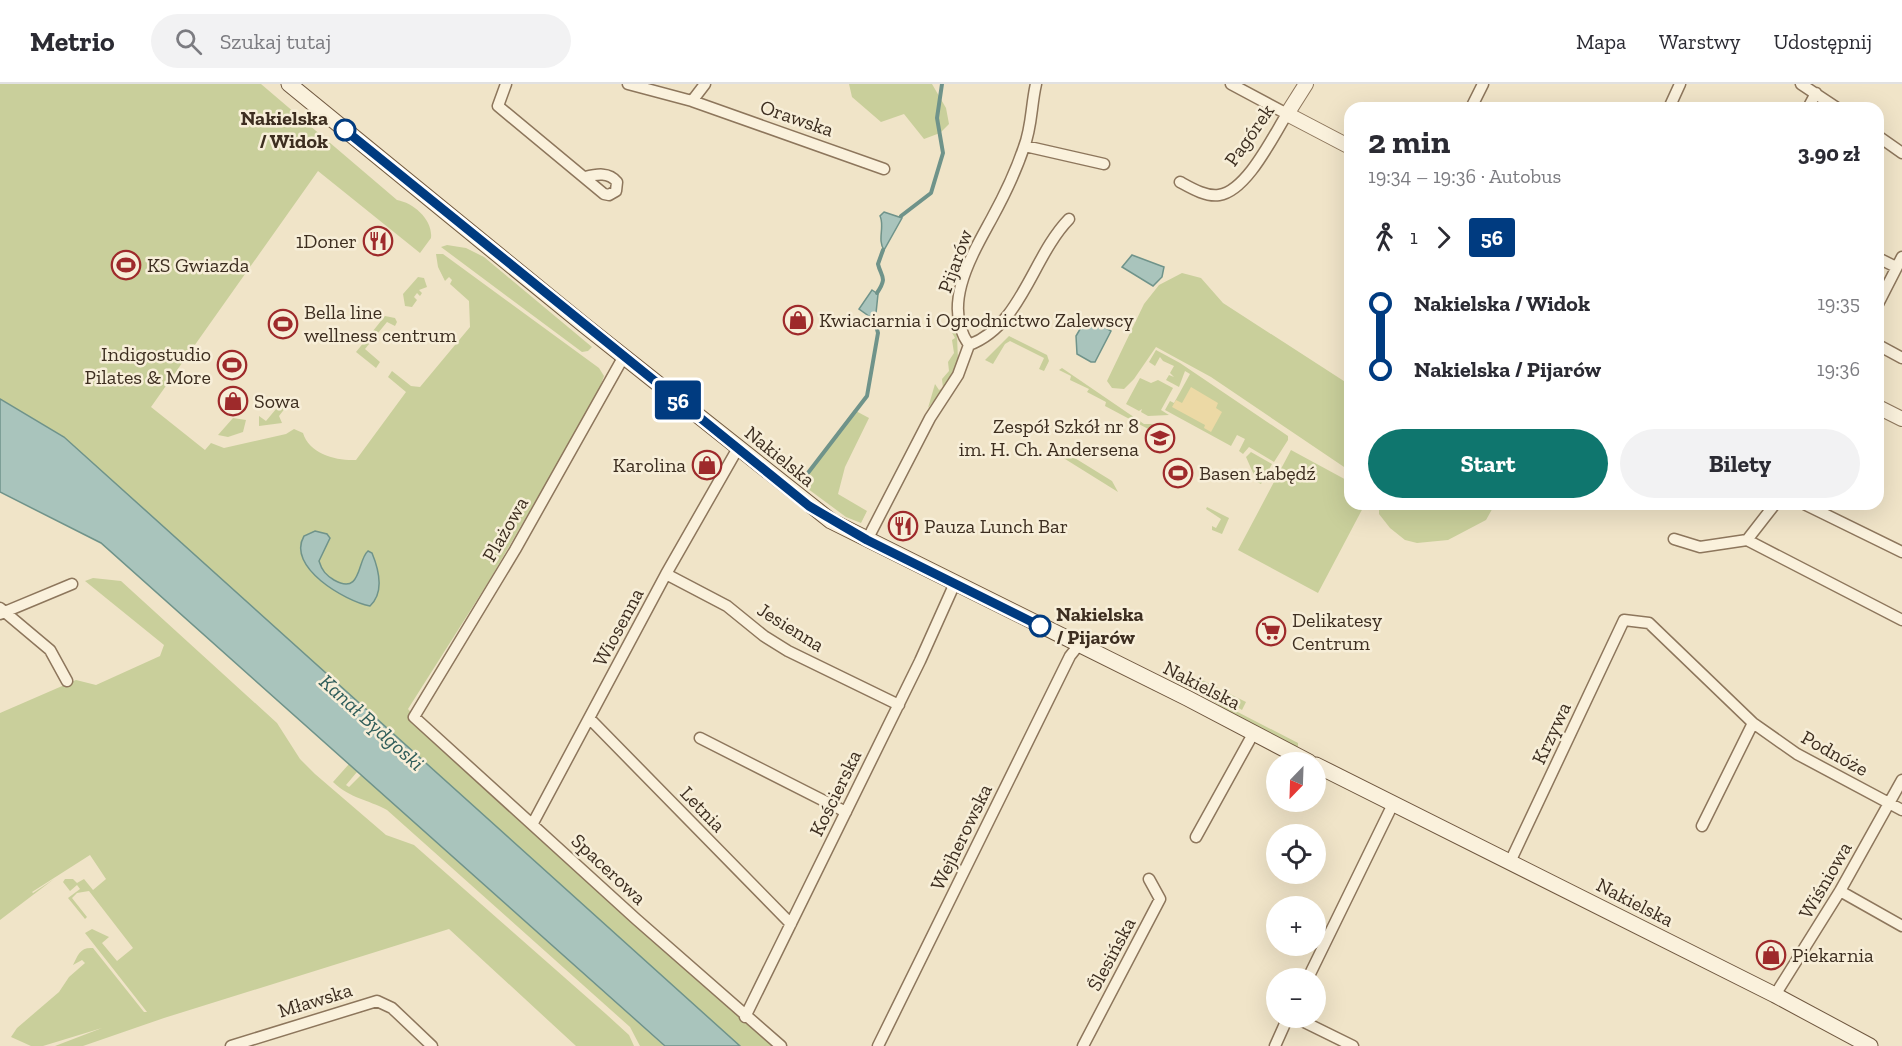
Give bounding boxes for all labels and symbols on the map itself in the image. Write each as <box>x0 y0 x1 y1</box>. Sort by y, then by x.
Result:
street label: Orawska <box>757 94 837 142</box>
street label: Pagórek <box>1219 99 1279 171</box>
place label: Nakielska / Widok <box>240 106 328 153</box>
marker: Nakielska / Widok <box>334 119 356 141</box>
restaurant icon: 1Doner <box>362 225 394 257</box>
street label: Pijarów <box>933 225 978 296</box>
place label: 1Doner <box>296 229 357 253</box>
sports icon: KS Gwiazda <box>110 249 142 281</box>
place label: KS Gwiazda <box>147 253 250 277</box>
place label: Bella line wellness centrum <box>304 300 457 347</box>
shop icon: Kwiaciarnia i Ogrodnictwo Zalewscy <box>782 304 814 336</box>
sports icon: Bella line wellness centrum <box>267 308 299 340</box>
place label: Kwiaciarnia i Ogrodnictwo Zalewscy <box>819 308 1135 332</box>
place label: Indigostudio Pilates & More <box>84 342 211 389</box>
sports icon: Indigostudio Pilates & More <box>216 349 248 381</box>
line badge: 56 <box>651 380 705 420</box>
shop icon: Sowa <box>217 385 249 417</box>
place label: Sowa <box>254 389 300 413</box>
place label: Zespół Szkół nr 8 im. H. Ch. Andersena <box>959 414 1139 461</box>
street label: Nakielska <box>740 420 820 492</box>
school or university icon: Zespół Szkół nr 8 im. H. Ch. Andersena <box>1144 422 1176 454</box>
shop icon: Karolina <box>691 449 723 481</box>
place label: Karolina <box>613 453 686 477</box>
sports icon: Basen Łabędź <box>1162 457 1194 489</box>
place label: Basen Łabędź <box>1199 461 1316 485</box>
street label: Plażowa <box>477 492 533 566</box>
restaurant icon: Pauza Lunch Bar <box>887 510 919 542</box>
place label: Pauza Lunch Bar <box>924 514 1068 538</box>
street label: Wiosenna <box>587 584 649 670</box>
street label: Jesienna <box>753 597 829 657</box>
place label: Nakielska / Pijarów <box>1056 602 1144 649</box>
place label: Delikatesy Centrum <box>1292 608 1383 655</box>
marker: Nakielska / Pijarów <box>1029 615 1051 637</box>
supermarket icon: Delikatesy Centrum <box>1255 615 1287 647</box>
street label: Nakielska <box>1159 655 1245 715</box>
water label: Kanał Bydgoski <box>315 669 429 775</box>
street label: Krzywa <box>1526 698 1576 768</box>
street label: Podnóże <box>1797 725 1873 781</box>
street label: Kościerska <box>804 746 866 840</box>
north arrow <box>1266 752 1326 812</box>
street label: Wejherowska <box>925 780 997 894</box>
street label: Letnia <box>675 781 731 837</box>
street label: Spacerowa <box>567 828 652 910</box>
street label: Wiśniowa <box>1793 837 1857 923</box>
street label: Nakielska <box>1592 872 1678 932</box>
street label: Ślesińska <box>1082 913 1141 995</box>
shop icon: Piekarnia <box>1755 939 1787 971</box>
place label: Piekarnia <box>1792 943 1874 967</box>
street label: Mławska <box>275 977 355 1023</box>

